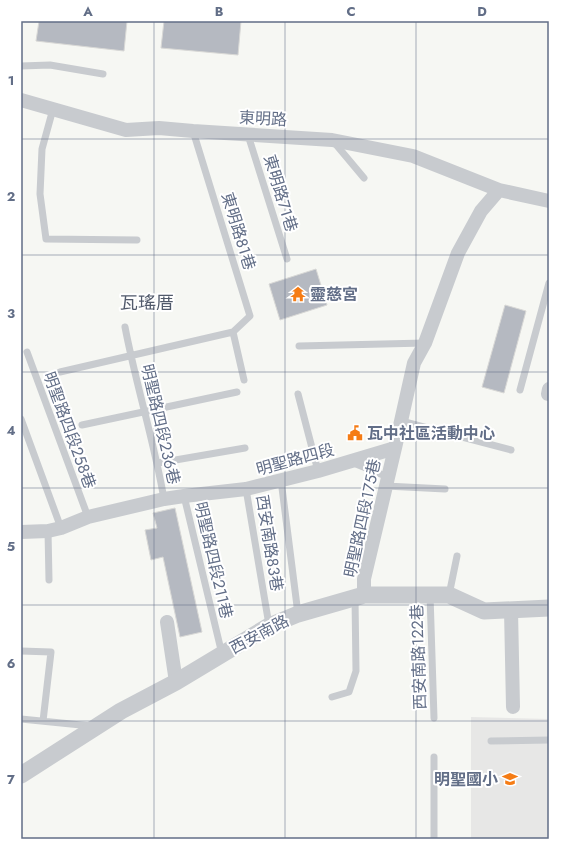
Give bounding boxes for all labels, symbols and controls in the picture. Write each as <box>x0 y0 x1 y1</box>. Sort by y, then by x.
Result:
text: A <box>82 2 93 21</box>
text: B <box>215 2 224 21</box>
text: C <box>346 2 356 21</box>
text: D <box>477 2 487 21</box>
text: 1 <box>8 71 14 90</box>
street label: 東明路 <box>238 106 288 131</box>
street label: 東明路71巷 <box>258 152 303 235</box>
text: 2 <box>7 187 15 206</box>
street label: 東明路81巷 <box>216 190 261 273</box>
place label: 靈慈宮 <box>310 283 358 306</box>
temple icon: 靈慈宮 <box>289 285 307 303</box>
district label: 瓦瑤厝 <box>120 290 174 316</box>
text: 3 <box>7 304 15 323</box>
street label: 明聖路四段236巷 <box>135 362 186 487</box>
street label: 明聖路四段258巷 <box>38 369 101 492</box>
text: 4 <box>6 421 16 440</box>
place label: 瓦中社區活動中心 <box>367 422 495 445</box>
public building icon: 瓦中社區活動中心 <box>346 424 364 442</box>
street label: 明聖路四段 <box>254 438 337 481</box>
street label: 明聖路四段175巷 <box>339 457 386 579</box>
street label: 西安南路83巷 <box>251 493 288 593</box>
street label: 明聖路四段211巷 <box>189 499 238 621</box>
text: 5 <box>7 537 15 556</box>
street label: 西安南路122巷 <box>405 604 432 710</box>
street label: 西安南路 <box>226 609 293 660</box>
text: 6 <box>7 654 16 673</box>
place label: 明聖國小 <box>434 768 498 791</box>
text: 7 <box>7 770 15 789</box>
school or university icon: 明聖國小 <box>501 770 519 788</box>

